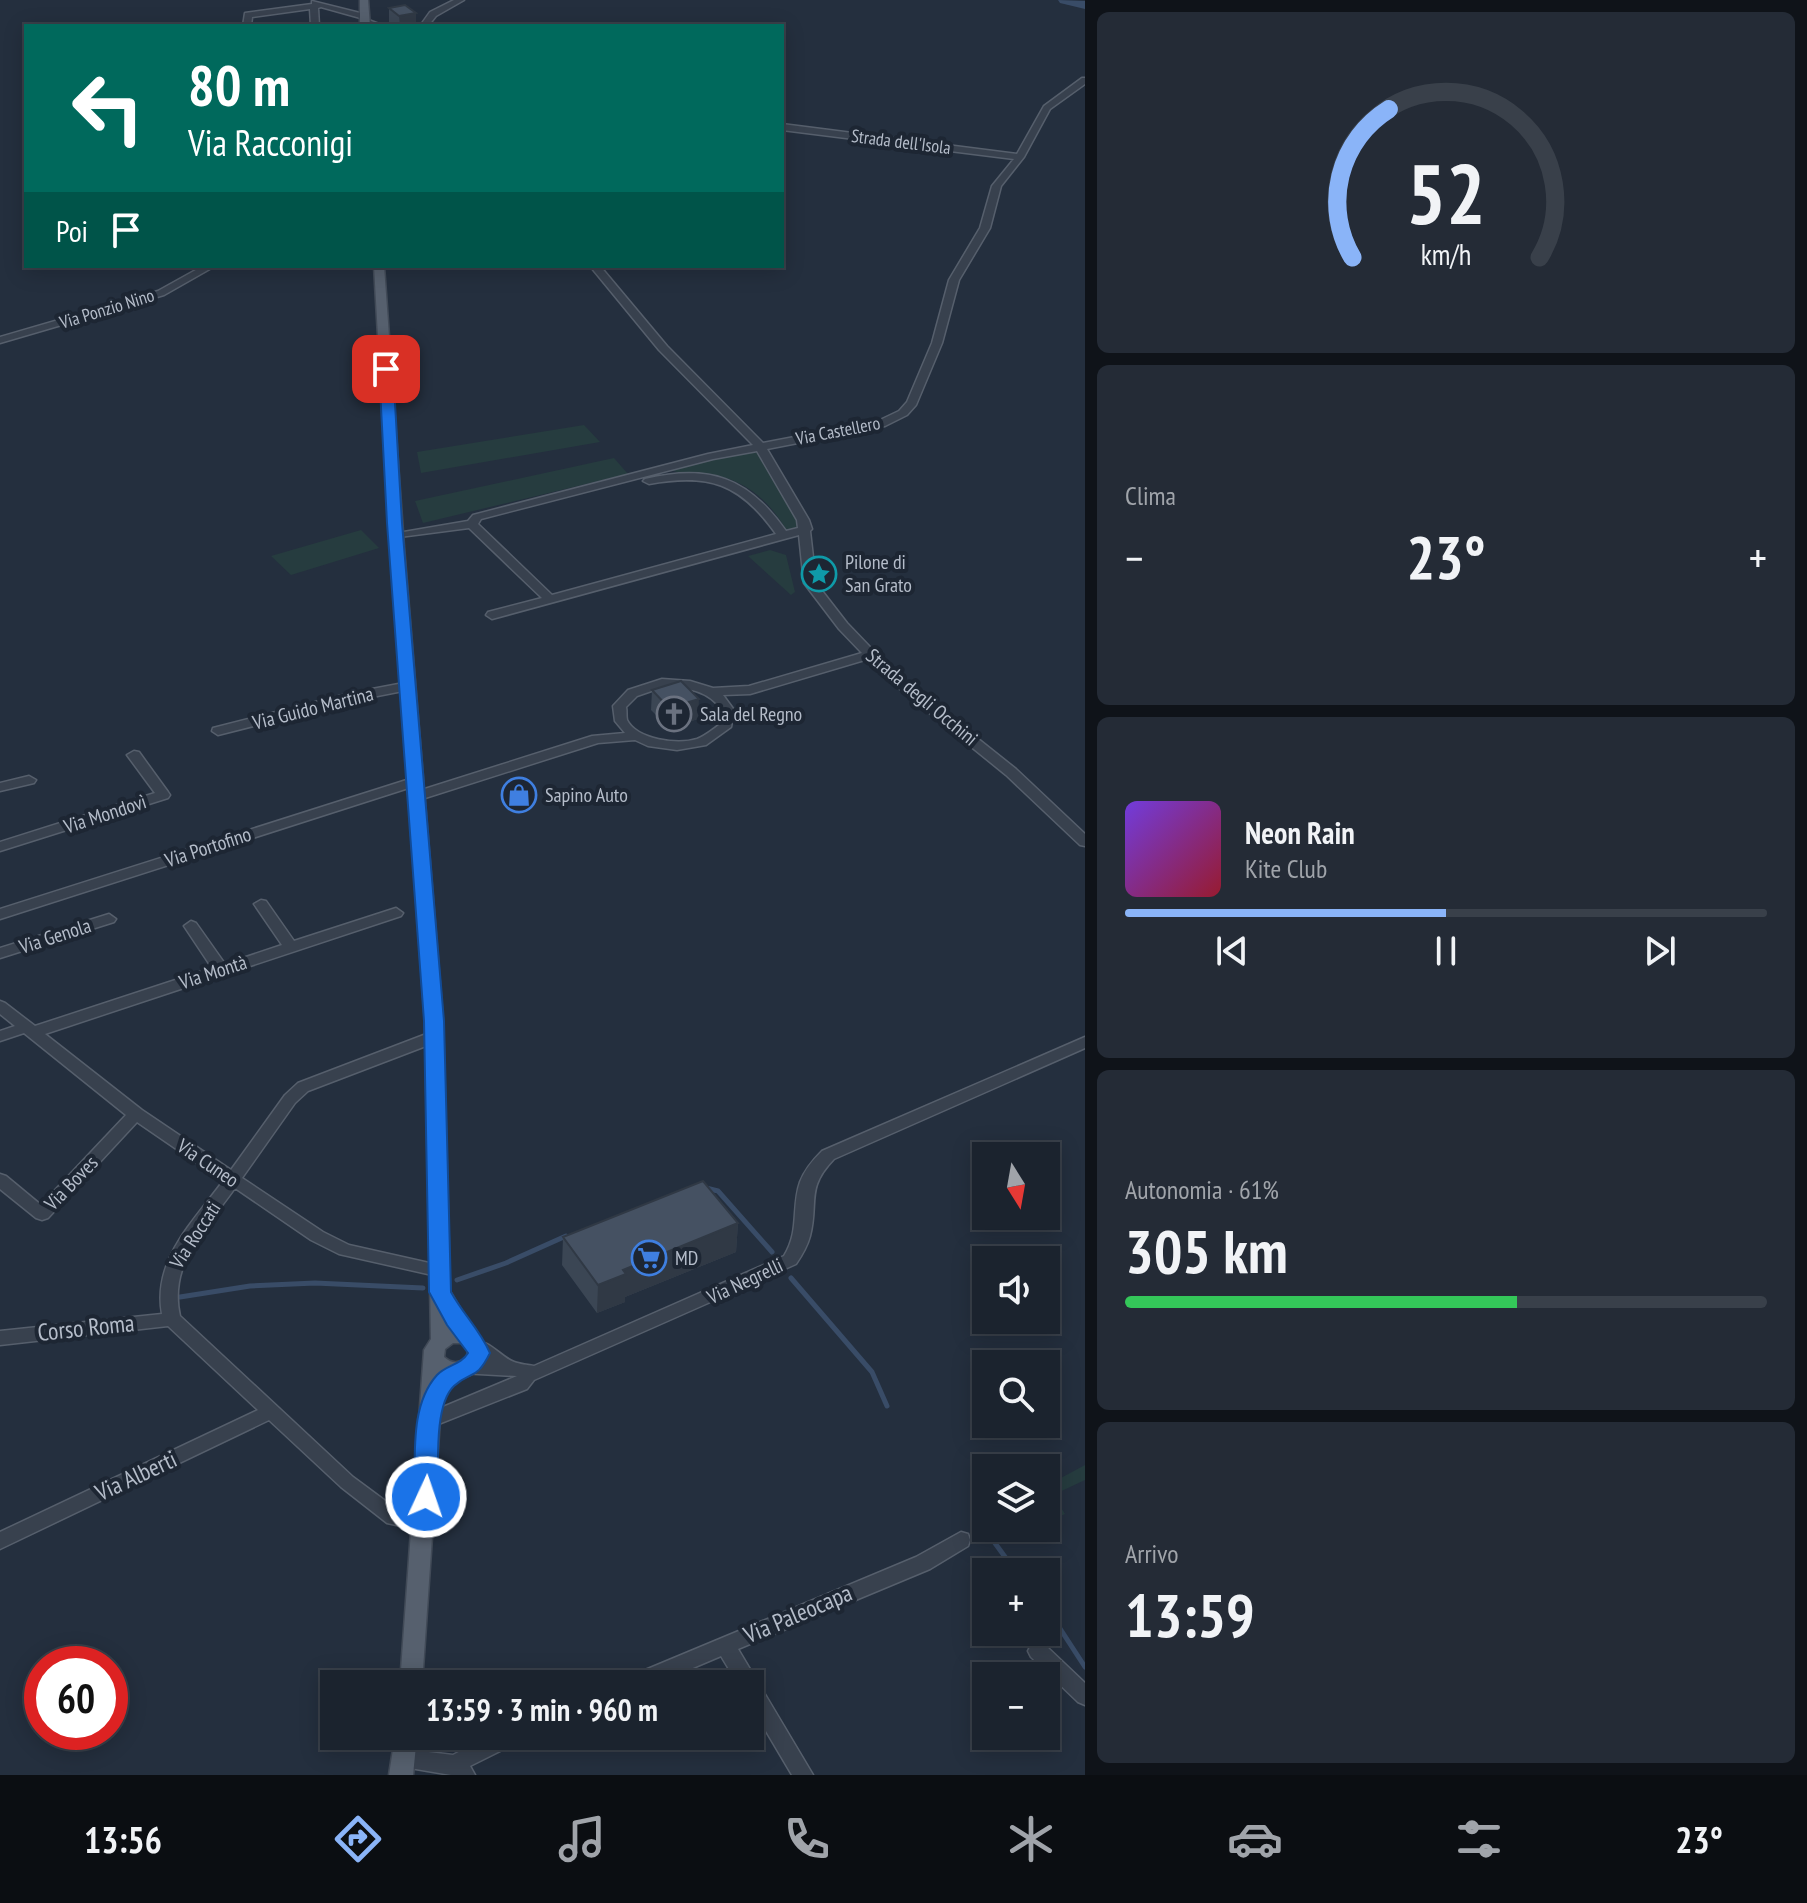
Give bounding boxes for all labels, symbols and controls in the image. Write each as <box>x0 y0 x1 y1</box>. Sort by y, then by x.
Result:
text: 80 m <box>188 49 290 121</box>
icon: left <box>56 56 160 160</box>
text: Via Racconigi <box>188 119 353 166</box>
street label: Strada dell'Isola <box>850 124 952 159</box>
text: 52 <box>1406 139 1486 247</box>
icon: arrive <box>104 208 148 252</box>
text: Poi <box>56 211 88 250</box>
text: km/h <box>1421 236 1471 273</box>
street label: Via Ponzio Nino <box>56 283 157 334</box>
pin <box>352 335 420 403</box>
icon: arrive <box>364 347 408 391</box>
street label: Via Castellero <box>793 411 882 450</box>
text: Clima <box>1125 479 1176 512</box>
text: 23° <box>1406 518 1486 596</box>
text: − <box>1125 529 1143 586</box>
text: + <box>1749 529 1767 586</box>
place label: Pilone di San Grato <box>845 549 912 598</box>
place icon: Pilone di San Grato <box>800 555 838 593</box>
street label: Strada degli Occhini <box>861 643 983 751</box>
street label: Via Guido Martina <box>249 680 376 736</box>
church icon: Sala del Regno <box>655 695 693 733</box>
place label: Sala del Regno <box>700 701 802 727</box>
shop icon: Sapino Auto <box>500 776 538 814</box>
place label: Sapino Auto <box>545 782 628 808</box>
street label: Via Mondovì <box>60 788 150 840</box>
text: Neon Rain <box>1245 813 1355 852</box>
street label: Via Portofino <box>161 821 254 873</box>
text: Kite Club <box>1245 852 1327 885</box>
street label: Via Genola <box>15 912 94 960</box>
icon: previous <box>1210 929 1254 973</box>
icon: pause <box>1424 929 1468 973</box>
icon: next <box>1638 929 1682 973</box>
street label: Via Montà <box>175 949 250 995</box>
street label: Via Cuneo <box>171 1132 244 1193</box>
north arrow <box>972 1142 1060 1230</box>
map controls <box>972 1142 1060 1750</box>
street label: Via Boves <box>38 1150 104 1217</box>
text: Autonomia · 61% <box>1125 1173 1279 1206</box>
street label: Via Roccati <box>163 1196 226 1274</box>
text: 305 km <box>1125 1212 1288 1290</box>
supermarket icon: MD <box>630 1239 668 1277</box>
place label: MD <box>675 1245 698 1271</box>
button: sound <box>972 1246 1060 1334</box>
street label: Via Negrelli <box>702 1252 787 1310</box>
street label: Corso Roma <box>36 1307 136 1348</box>
button: search <box>972 1350 1060 1438</box>
street label: Via Alberti <box>89 1443 182 1508</box>
button: layers <box>972 1454 1060 1542</box>
position arrow <box>384 1455 468 1539</box>
text: Arrivo <box>1125 1537 1179 1570</box>
button: + <box>972 1558 1060 1646</box>
text: 13:59 <box>1125 1576 1255 1654</box>
street label: Via Paleocapa <box>738 1577 857 1651</box>
speed limit sign: 60 <box>24 1646 128 1750</box>
button: − <box>972 1662 1060 1750</box>
text: 13:59 · 3 min · 960 m <box>426 1690 658 1729</box>
icon: directions <box>330 1811 386 1867</box>
icon: music <box>554 1811 610 1867</box>
icon: phone <box>779 1811 835 1867</box>
icon: climate <box>1003 1811 1059 1867</box>
icon: car <box>1227 1811 1283 1867</box>
icon: filters <box>1451 1811 1507 1867</box>
text: 13:56 <box>84 1816 162 1863</box>
text: 23° <box>1675 1816 1723 1863</box>

